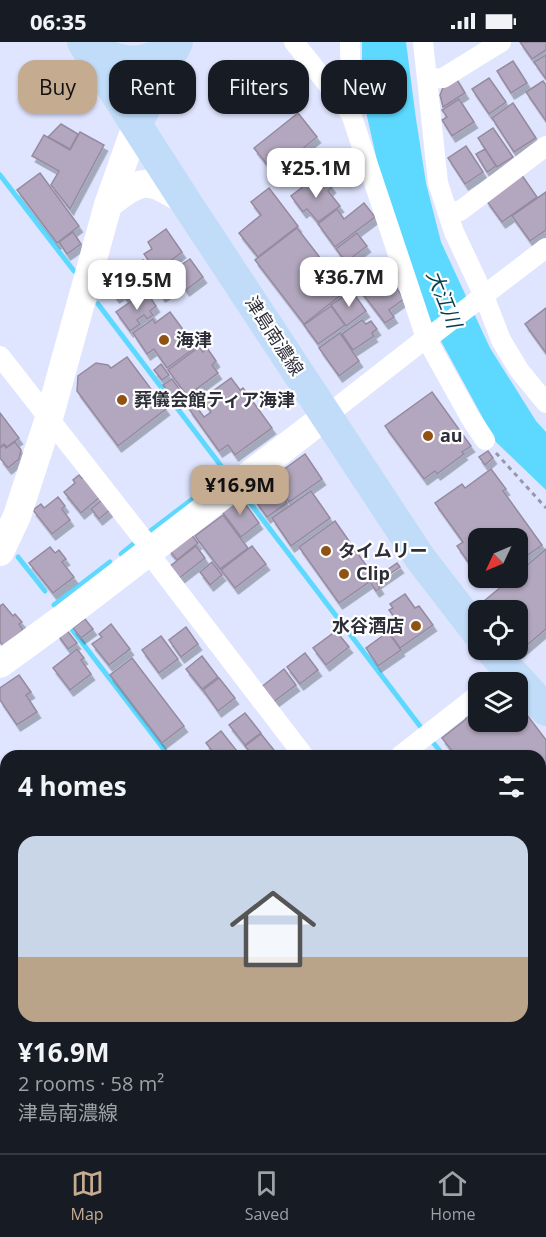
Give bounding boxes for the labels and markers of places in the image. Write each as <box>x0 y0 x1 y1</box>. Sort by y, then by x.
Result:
pin: ¥25.1M <box>267 148 365 199</box>
pin: ¥36.7M <box>300 257 398 308</box>
pin: ¥19.5M <box>88 260 186 311</box>
place label: 海津 <box>176 327 212 351</box>
marker: 海津 <box>157 333 171 347</box>
place label: 葬儀会館ティア海津 <box>134 387 295 411</box>
marker: 葬儀会館ティア海津 <box>115 393 129 407</box>
place label: au <box>440 423 463 447</box>
marker: au <box>421 429 435 443</box>
pin: ¥16.9M <box>191 465 289 516</box>
place label: タイムリー <box>338 538 428 562</box>
marker: タイムリー <box>319 544 333 558</box>
place label: Clip <box>356 561 390 585</box>
marker: Clip <box>337 567 351 581</box>
place label: 水谷酒店 <box>332 613 404 637</box>
marker: 水谷酒店 <box>409 619 423 633</box>

